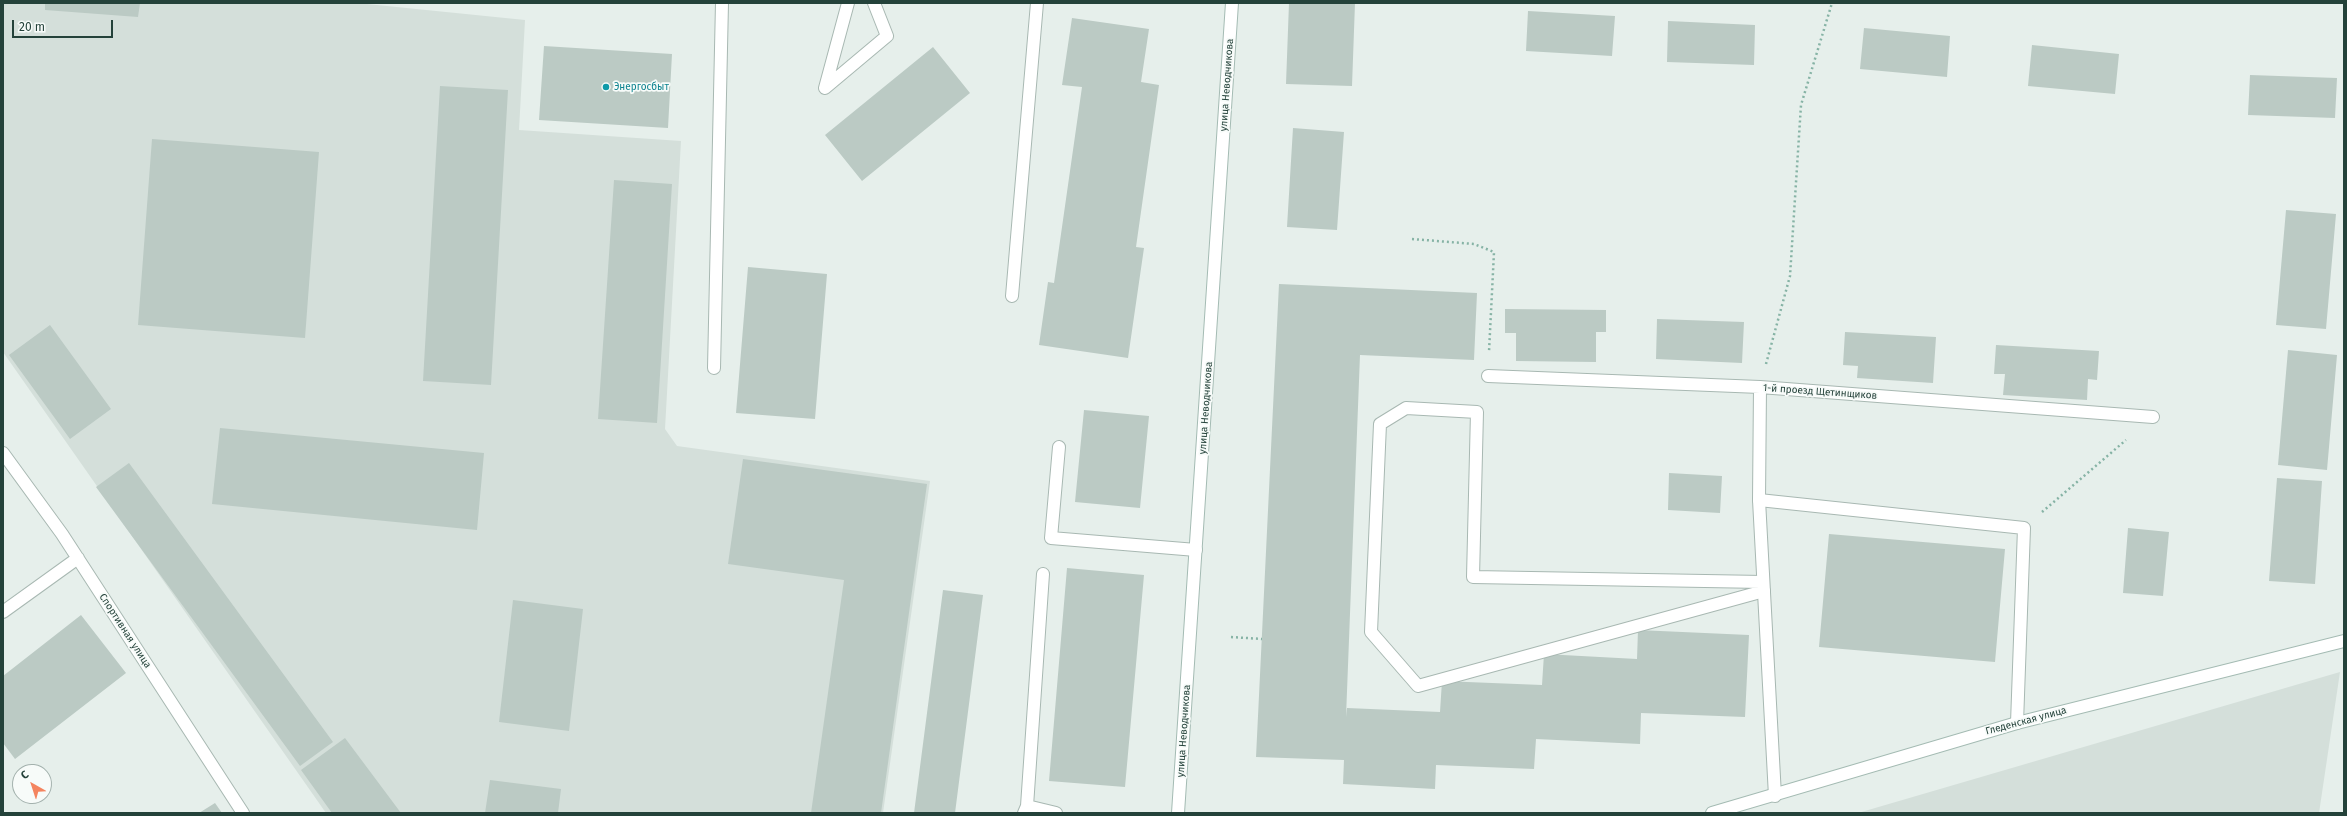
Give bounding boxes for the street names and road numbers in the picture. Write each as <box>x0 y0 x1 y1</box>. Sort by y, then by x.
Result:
street label: улица Неводчикова <box>1218 38 1236 132</box>
street label: улица Неводчикова <box>1197 361 1215 455</box>
street label: 1-й проезд Щетинщиков <box>1762 382 1878 402</box>
street label: Спортивная улица <box>96 591 154 671</box>
street label: улица Неводчикова <box>1175 684 1193 778</box>
street label: Гледенская улица <box>1984 704 2068 738</box>

